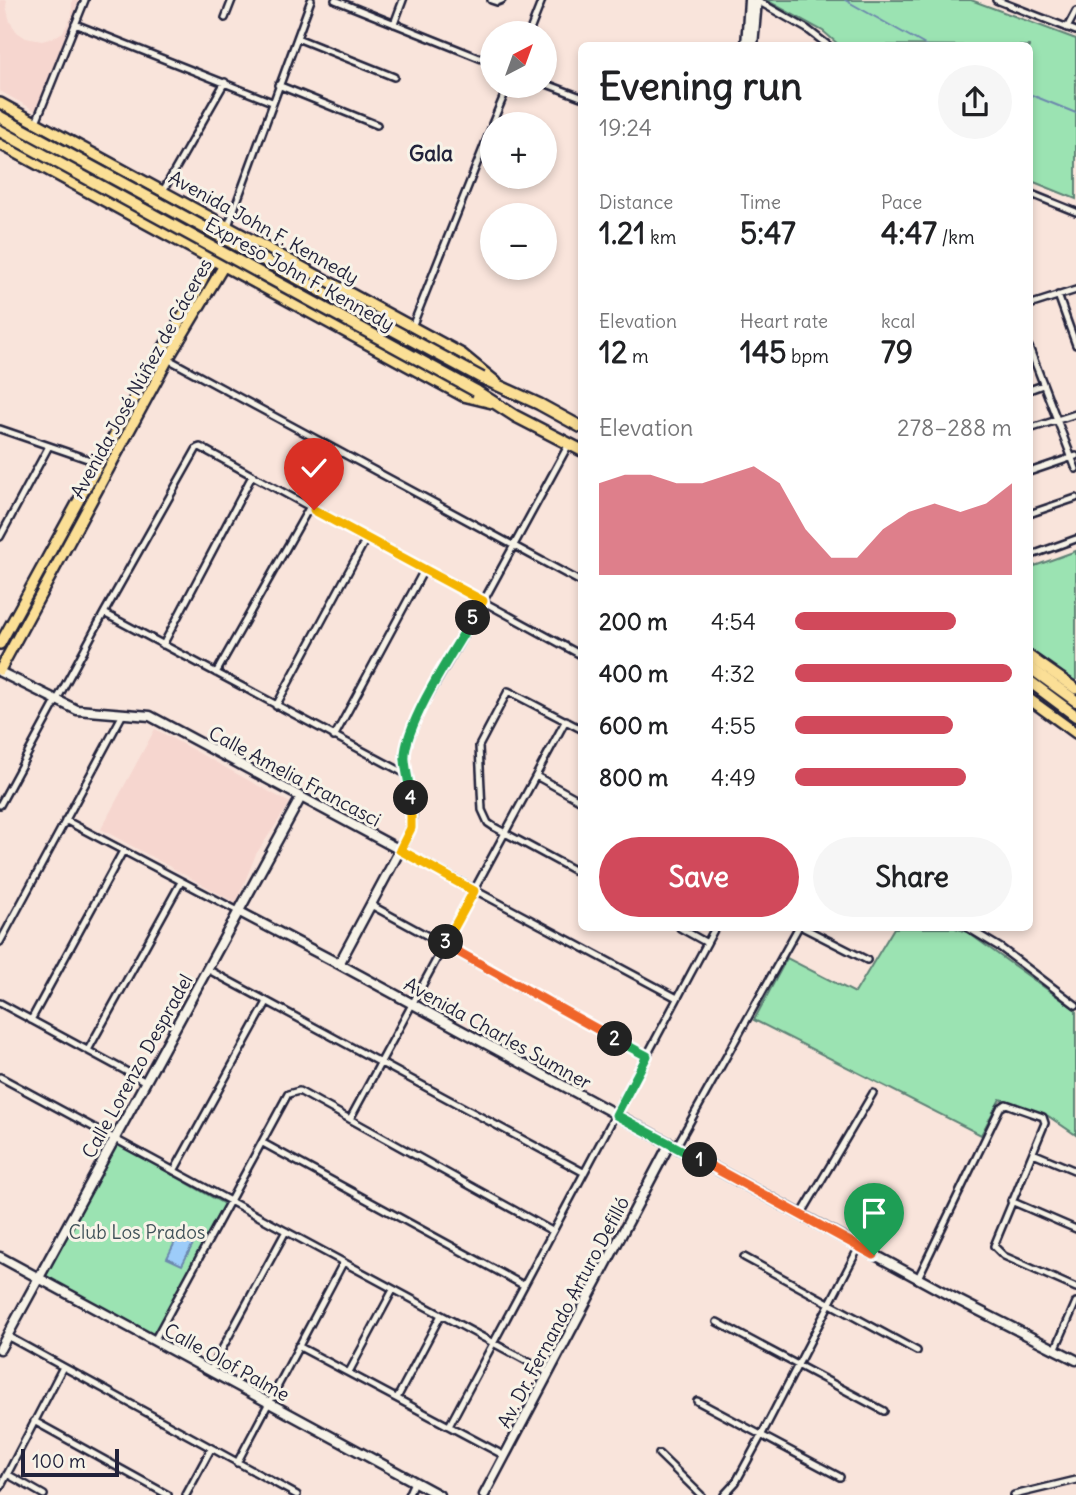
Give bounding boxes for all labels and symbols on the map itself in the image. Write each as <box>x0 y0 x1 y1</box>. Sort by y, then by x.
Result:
north arrow <box>480 21 556 98</box>
district label: Gala <box>409 140 453 167</box>
street label: Avenida John F. Kennedy <box>165 165 363 289</box>
street label: Expreso John F. Kennedy <box>201 212 399 336</box>
street label: Avenida José Núñez de Cáceres <box>65 254 217 502</box>
pin <box>284 438 344 510</box>
pin: 5 <box>456 600 490 636</box>
street label: Calle Amelia Francasci <box>205 720 385 832</box>
pin: 4 <box>394 780 428 816</box>
pin: 3 <box>428 925 464 960</box>
street label: Calle Lorenzo Despradel <box>76 970 198 1162</box>
street label: Avenida Charles Sumner <box>400 972 596 1095</box>
pin: 2 <box>598 1021 632 1056</box>
pin: 1 <box>682 1142 718 1178</box>
pin <box>844 1183 904 1255</box>
street label: Av. Dr. Fernando Arturo Defilló <box>492 1192 634 1432</box>
park label: Club Los Prados <box>68 1220 206 1244</box>
street label: Calle Olof Palme <box>160 1318 294 1406</box>
scale bar <box>21 1446 119 1478</box>

